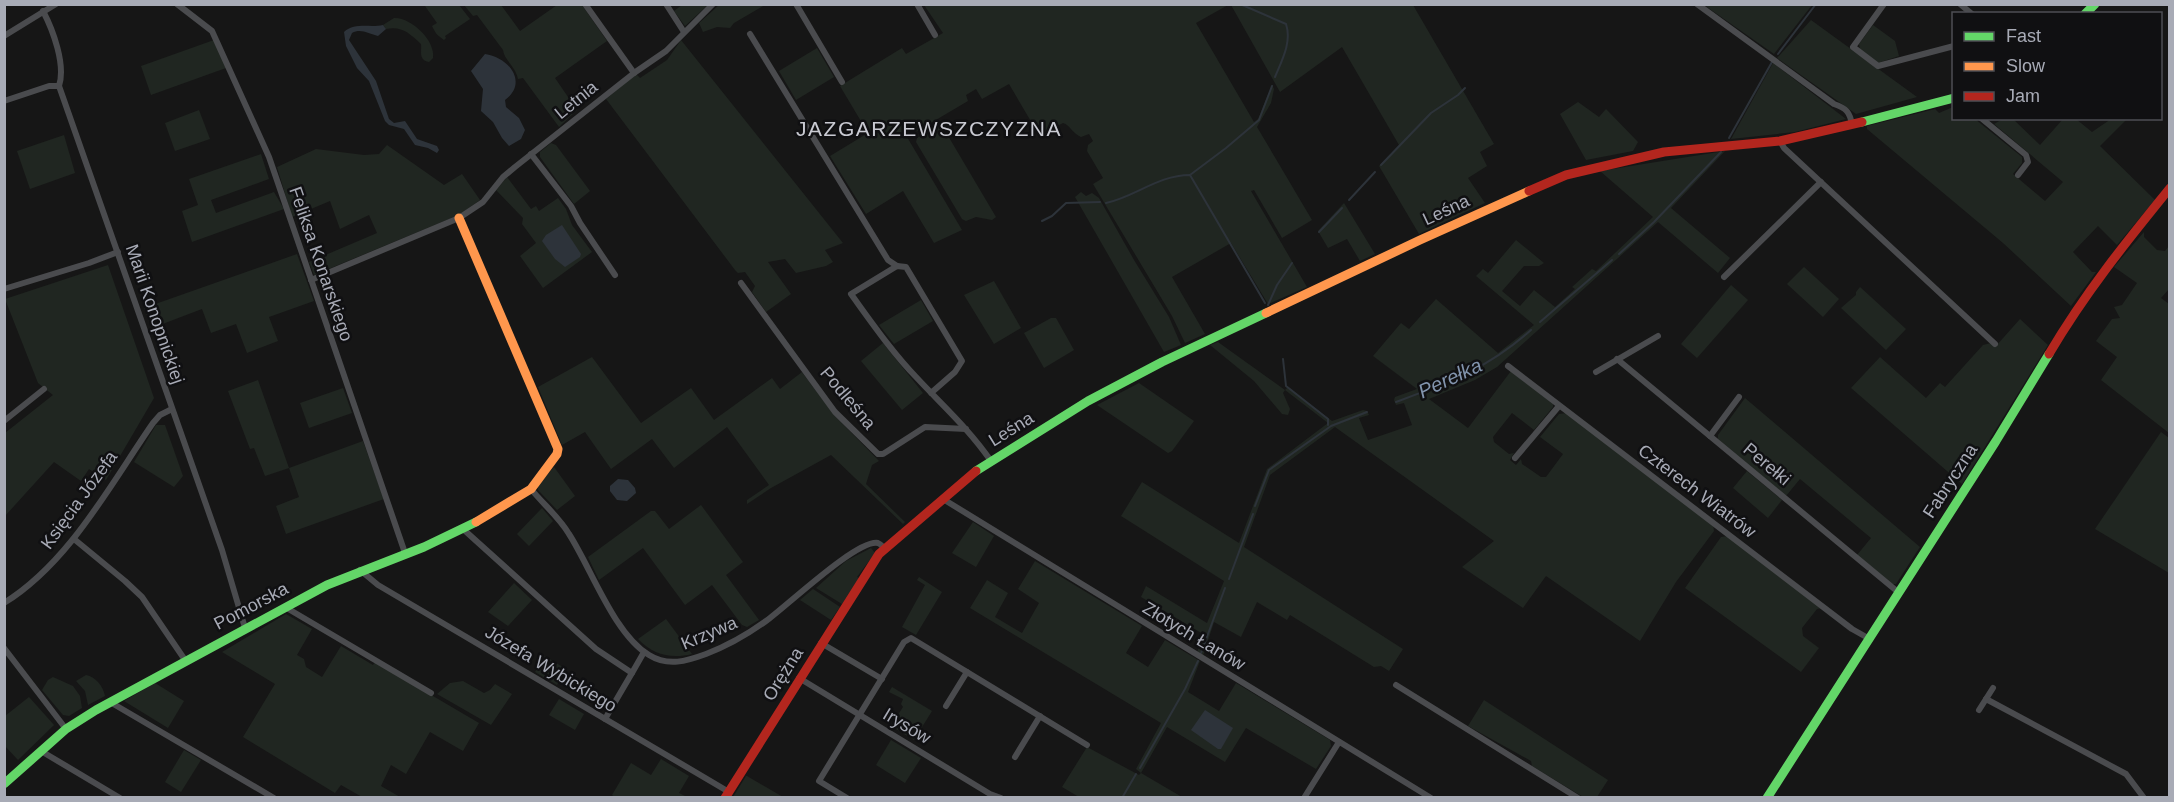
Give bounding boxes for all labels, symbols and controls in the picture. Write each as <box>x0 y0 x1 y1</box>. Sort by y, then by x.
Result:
legend <box>1952 12 2162 120</box>
text: Fast <box>2006 26 2041 46</box>
text: Slow <box>2006 56 2046 76</box>
street label: Letnia <box>551 76 602 123</box>
text: Jam <box>2006 86 2040 106</box>
district label: JAZGARZEWSZCZYZNA <box>796 117 1062 140</box>
street label: Feliksa Konarskiego <box>285 184 357 344</box>
street label: Leśna <box>1420 190 1473 229</box>
street label: Marii Konopnickiej <box>122 242 188 386</box>
water label: Perełka <box>1415 354 1485 402</box>
street label: Podleśna <box>816 363 880 434</box>
street label: Leśna <box>985 407 1038 450</box>
street label: Perełki <box>1739 439 1795 489</box>
street label: Fabryczna <box>1919 439 1982 522</box>
street label: Czterech Wiatrów <box>1634 440 1761 542</box>
street label: Księcia Józefa <box>37 446 122 553</box>
street label: Pomorska <box>211 578 292 634</box>
street label: Złotych Łanów <box>1139 598 1250 675</box>
street label: Krzywa <box>678 612 741 654</box>
street label: Józefa Wybickiego <box>482 622 620 716</box>
street label: Orężna <box>759 643 808 704</box>
street label: Irysów <box>880 704 935 748</box>

